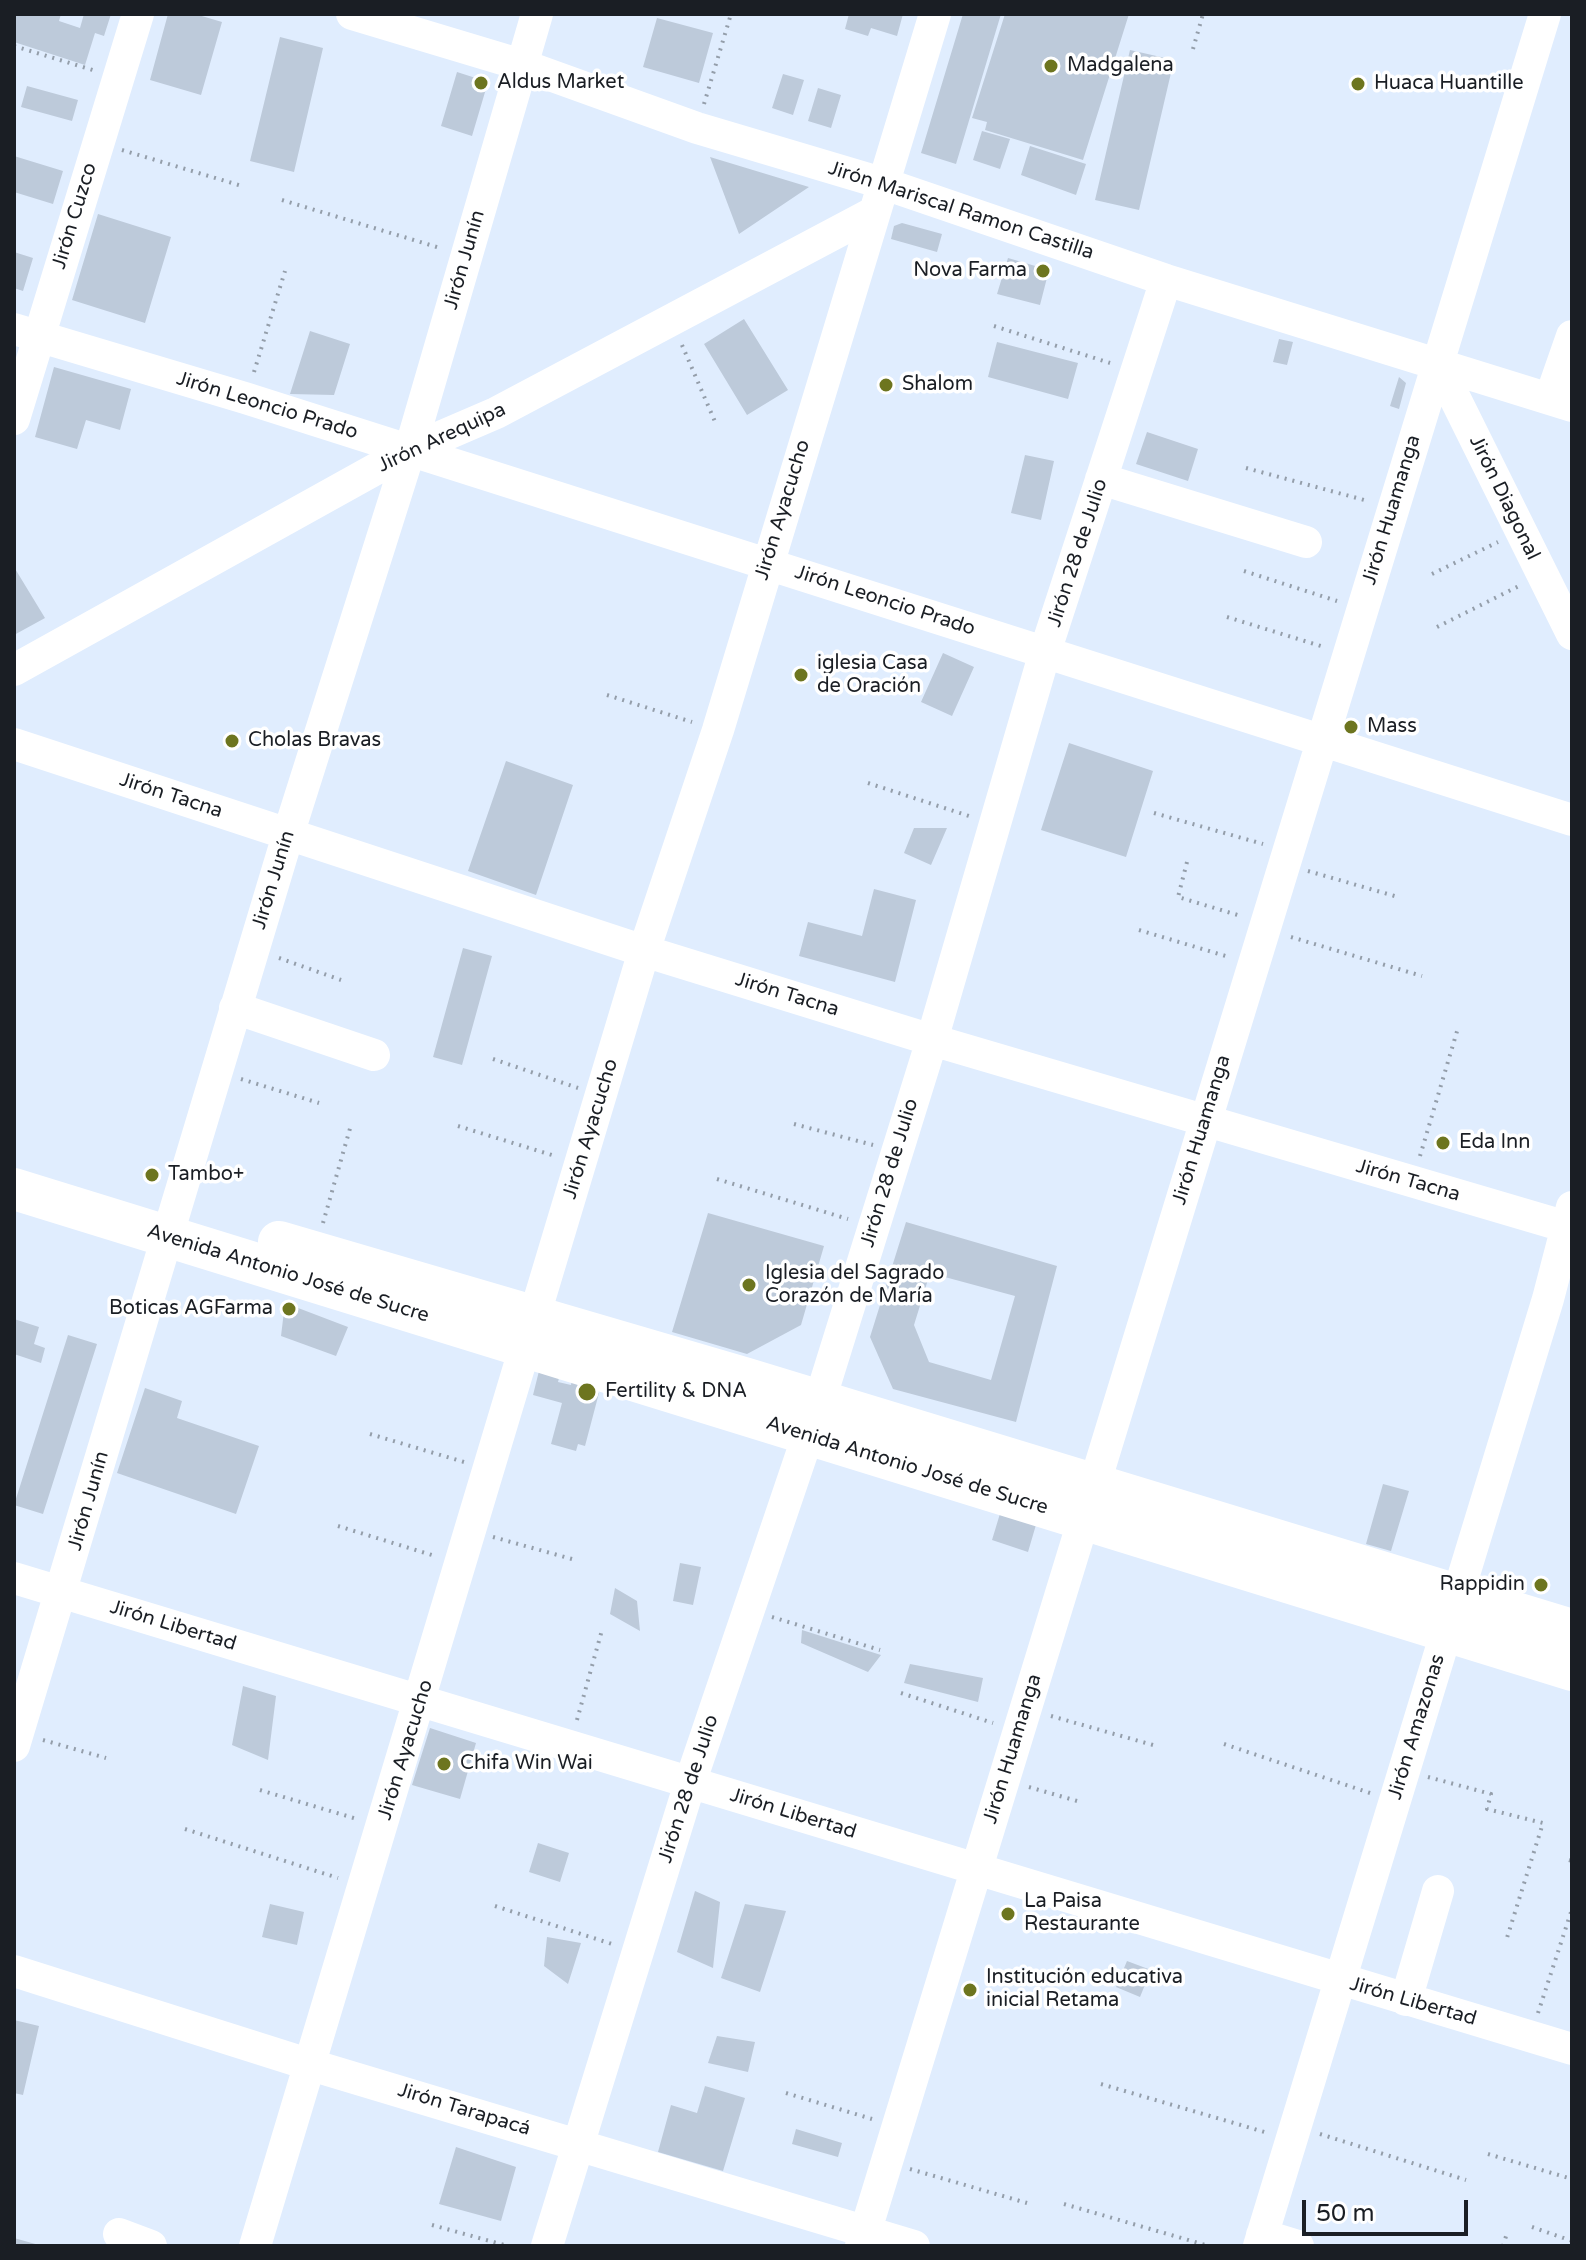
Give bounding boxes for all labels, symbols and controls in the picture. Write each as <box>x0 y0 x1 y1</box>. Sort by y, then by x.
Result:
place label: Madgalena <box>1067 54 1174 78</box>
marker: Madgalena <box>1042 57 1060 75</box>
place label: Aldus Market <box>497 71 624 95</box>
place label: Huaca Huantille <box>1374 72 1523 96</box>
marker: Aldus Market <box>472 74 490 92</box>
marker: Huaca Huantille <box>1349 75 1367 93</box>
street label: Jirón Mariscal Ramon Castilla <box>825 157 1097 265</box>
street label: Jirón Cuzco <box>47 160 103 272</box>
street label: Jirón Junín <box>439 208 491 312</box>
place label: Nova Farma <box>913 259 1027 283</box>
marker: Nova Farma <box>1034 262 1052 280</box>
street label: Jirón Leoncio Prado <box>173 367 361 445</box>
place label: Shalom <box>902 373 973 397</box>
marker: Shalom <box>877 376 895 394</box>
street label: Jirón Arequipa <box>374 398 510 478</box>
street label: Jirón Huamanga <box>1358 432 1426 588</box>
street label: Jirón Diagonal <box>1464 432 1544 564</box>
street label: Jirón Ayacucho <box>750 437 816 583</box>
street label: Jirón 28 de Julio <box>1043 476 1113 630</box>
street label: Jirón Leoncio Prado <box>792 560 978 642</box>
place label: iglesia Casa de Oración <box>817 652 928 699</box>
marker: iglesia Casa de Oración <box>792 666 810 684</box>
place label: Mass <box>1367 715 1417 739</box>
marker: Mass <box>1342 718 1360 736</box>
place label: Cholas Bravas <box>248 729 381 753</box>
marker: Cholas Bravas <box>223 732 241 750</box>
street label: Jirón Tacna <box>116 768 226 824</box>
street label: Jirón Junín <box>248 828 300 932</box>
street label: Jirón Tacna <box>732 968 842 1022</box>
street label: Jirón Huamanga <box>1168 1052 1236 1208</box>
street label: Jirón Ayacucho <box>558 1056 624 1202</box>
street label: Jirón 28 de Julio <box>856 1096 924 1250</box>
place label: Eda Inn <box>1459 1131 1530 1155</box>
marker: Eda Inn <box>1434 1134 1452 1152</box>
street label: Jirón Tacna <box>1353 1155 1463 1207</box>
place label: Tambo+ <box>168 1163 244 1187</box>
marker: Tambo+ <box>143 1166 161 1184</box>
street label: Avenida Antonio José de Sucre <box>144 1220 432 1328</box>
place label: Iglesia del Sagrado Corazón de María <box>765 1262 944 1309</box>
marker: Iglesia del Sagrado Corazón de María <box>740 1276 758 1294</box>
place label: Boticas AGFarma <box>109 1297 273 1321</box>
marker: Boticas AGFarma <box>280 1300 298 1318</box>
place label: Fertility & DNA <box>605 1380 747 1404</box>
marker: Fertility & DNA <box>576 1381 598 1403</box>
street label: Avenida Antonio José de Sucre <box>763 1412 1051 1520</box>
street label: Jirón Junín <box>63 1449 115 1553</box>
place label: Rappidin <box>1440 1573 1525 1597</box>
marker: Rappidin <box>1532 1576 1550 1594</box>
street label: Jirón Libertad <box>107 1595 239 1657</box>
street label: Jirón Amazonas <box>1383 1651 1451 1803</box>
street label: Jirón Huamanga <box>979 1671 1047 1827</box>
street label: Jirón Ayacucho <box>373 1677 439 1823</box>
street label: Jirón 28 de Julio <box>654 1712 724 1866</box>
place label: Chifa Win Wai <box>460 1752 593 1776</box>
marker: Chifa Win Wai <box>435 1755 453 1773</box>
street label: Jirón Libertad <box>727 1783 859 1845</box>
place label: La Paisa Restaurante <box>1024 1890 1140 1937</box>
marker: La Paisa Restaurante <box>999 1905 1017 1923</box>
place label: Institución educativa inicial Retama <box>986 1966 1183 2013</box>
street label: Jirón Libertad <box>1347 1972 1479 2032</box>
marker: Institución educativa inicial Retama <box>961 1981 979 1999</box>
street label: Jirón Tarapacá <box>395 2078 533 2142</box>
scale bar <box>1306 2184 1472 2234</box>
text: 50 m <box>1316 2199 1374 2228</box>

